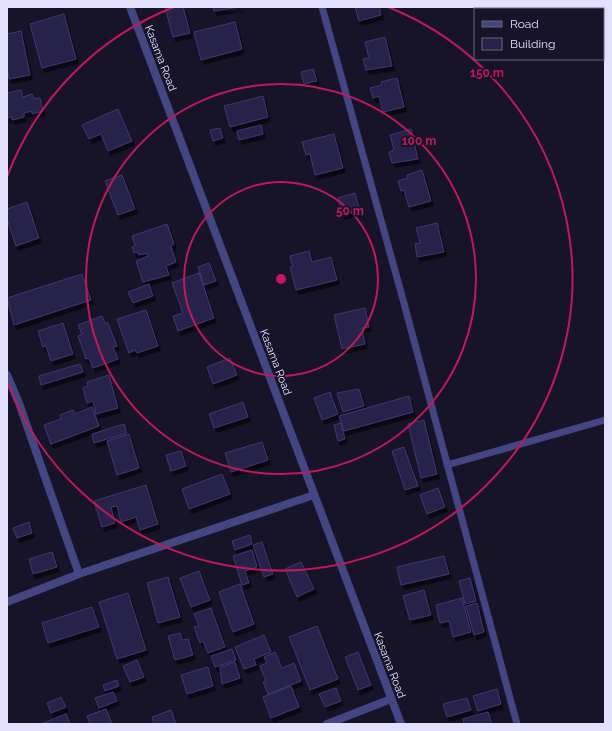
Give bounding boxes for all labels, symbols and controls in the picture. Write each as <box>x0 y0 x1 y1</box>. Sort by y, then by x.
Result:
legend <box>474 8 604 60</box>
text: Road <box>510 17 539 31</box>
street label: Kasama Road <box>142 23 179 93</box>
text: Building <box>510 37 556 51</box>
text: 150 m <box>470 66 504 80</box>
text: 100 m <box>402 134 436 148</box>
text: 50 m <box>336 204 364 218</box>
centre of rings <box>274 272 288 286</box>
street label: Kasama Road <box>257 327 294 397</box>
street label: Kasama Road <box>371 630 408 700</box>

